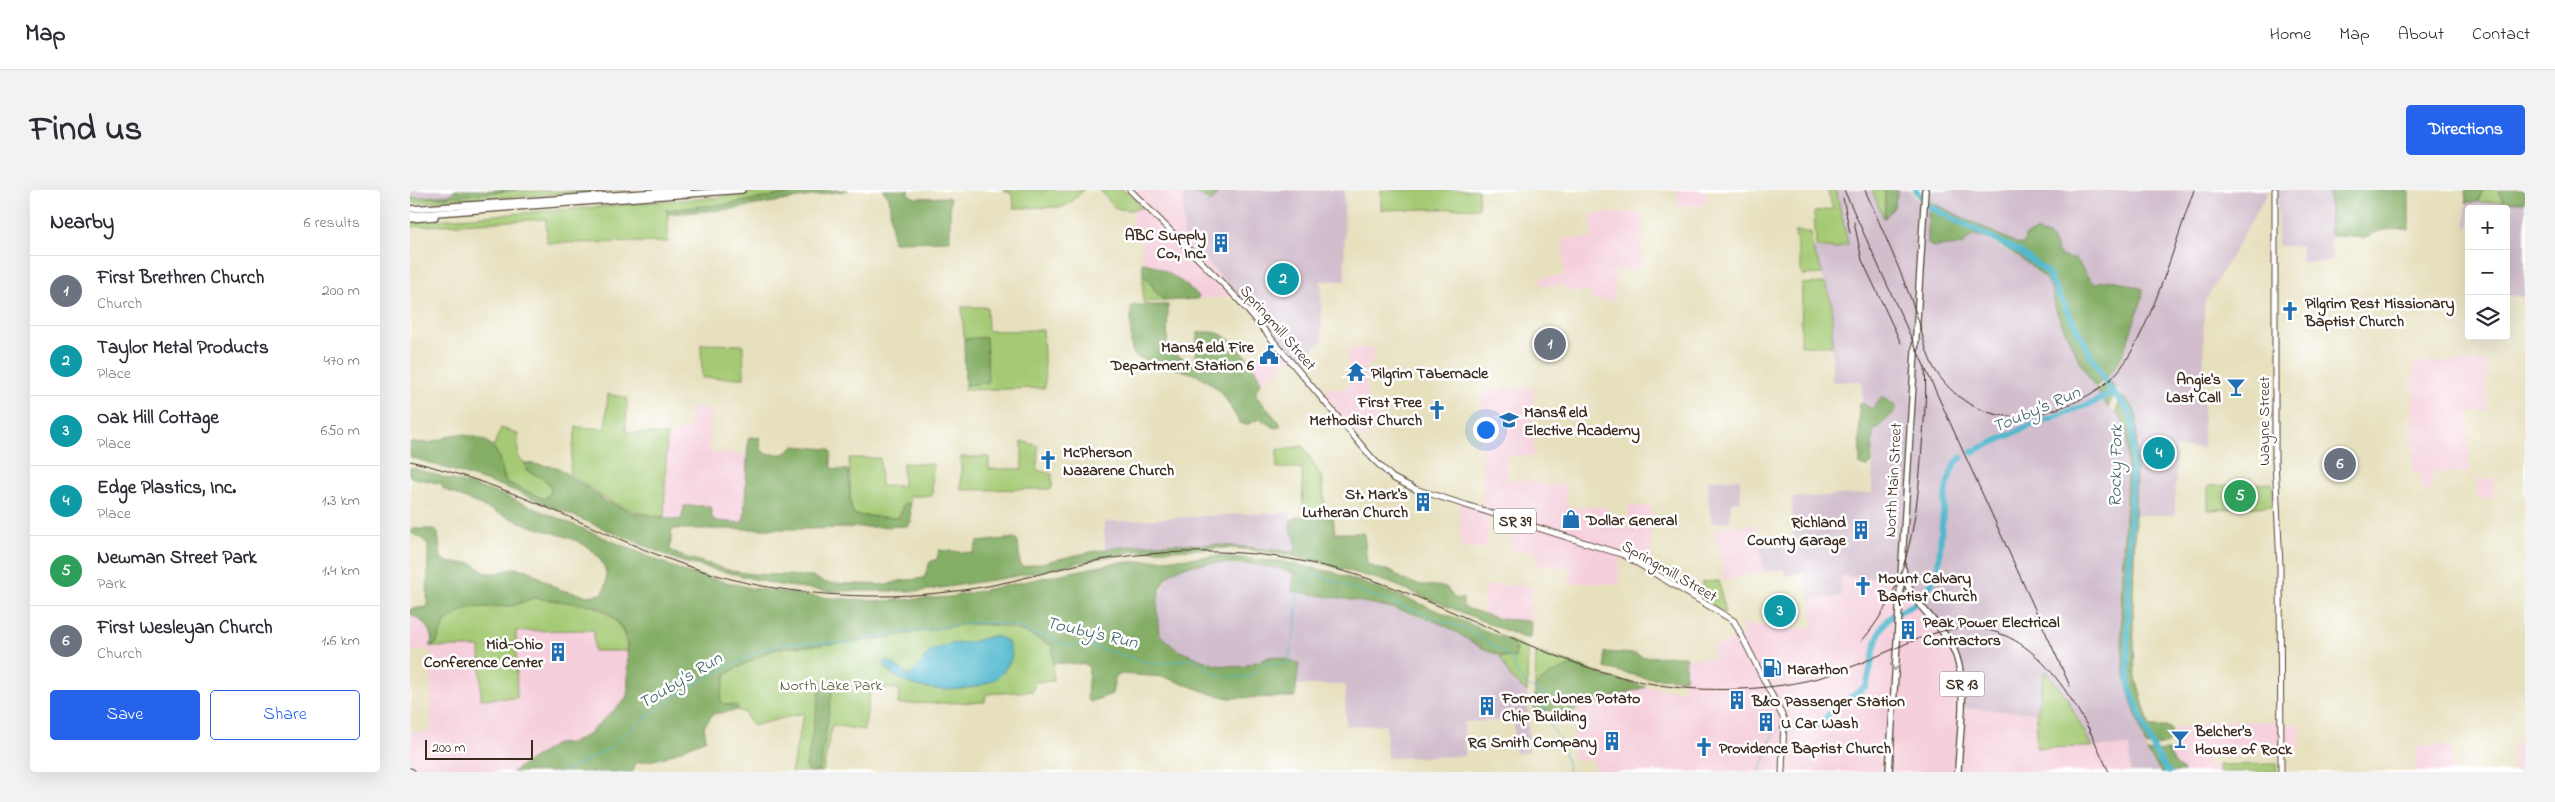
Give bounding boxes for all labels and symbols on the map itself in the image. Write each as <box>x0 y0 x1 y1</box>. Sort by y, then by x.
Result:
place label: ABC Supply Co., Inc. <box>1125 224 1207 266</box>
building icon: ABC Supply Co., Inc. <box>1210 232 1232 254</box>
pin: 2 <box>1267 260 1299 298</box>
street label: Springmill Street <box>1233 280 1322 377</box>
place label: Pilgrim Rest Missionary Baptist Church <box>2304 292 2454 334</box>
church icon: Pilgrim Rest Missionary Baptist Church <box>2279 300 2301 322</box>
pin: 1 <box>1534 325 1566 363</box>
place label: Mansfield Fire Department Station 6 <box>1110 336 1255 378</box>
public building icon: Mansfield Fire Department Station 6 <box>1258 344 1280 366</box>
temple icon: Pilgrim Tabernacle <box>1345 361 1367 383</box>
place label: Pilgrim Tabernacle <box>1371 362 1489 387</box>
place label: Angie's Last Call <box>2166 368 2221 410</box>
bar icon: Angie's Last Call <box>2225 376 2247 398</box>
street label: Wayne Street <box>2253 376 2277 466</box>
water label: Touby's Run <box>1989 380 2086 441</box>
place label: First Free Methodist Church <box>1309 391 1423 433</box>
church icon: First Free Methodist Church <box>1426 399 1448 421</box>
place label: Mansfield Elective Academy <box>1524 401 1640 444</box>
school or university icon: Mansfield Elective Academy <box>1498 409 1520 431</box>
your location <box>1473 417 1499 443</box>
street label: North Main Street <box>1879 422 1909 538</box>
water label: Rocky Fork <box>2103 423 2131 508</box>
pin: 4 <box>2143 434 2175 472</box>
place label: McPherson Nazarene Church <box>1063 441 1175 483</box>
pin: 6 <box>2324 445 2356 483</box>
church icon: McPherson Nazarene Church <box>1037 449 1059 471</box>
pin: 5 <box>2224 477 2256 515</box>
place label: St. Mark's Lutheran Church <box>1302 483 1408 525</box>
building icon: St. Mark's Lutheran Church <box>1412 491 1434 513</box>
road number: SR 39 <box>1494 508 1536 534</box>
shop icon: Dollar General <box>1560 508 1582 530</box>
place label: Dollar General <box>1585 509 1677 533</box>
place label: Richland County Garage <box>1747 511 1847 554</box>
building icon: Richland County Garage <box>1850 519 1872 541</box>
street label: Springmill Street <box>1617 535 1722 609</box>
place label: Mount Calvary Baptist Church <box>1877 567 1977 609</box>
church icon: Mount Calvary Baptist Church <box>1852 575 1874 597</box>
pin: 3 <box>1764 592 1796 630</box>
water label: Touby's Run <box>1043 611 1141 657</box>
place label: Peak Power Electrical Contractors <box>1923 611 2060 653</box>
building icon: Peak Power Electrical Contractors <box>1897 619 1919 641</box>
place label: Mid-Ohio Conference Center <box>424 633 544 675</box>
building icon: Mid-Ohio Conference Center <box>547 641 569 663</box>
water label: Touby's Run <box>634 646 729 717</box>
fuel station icon: Marathon <box>1761 657 1783 679</box>
place label: Marathon <box>1787 658 1848 682</box>
one-way arrow <box>1889 663 1900 671</box>
road number: SR 13 <box>1940 672 1984 696</box>
park label: North Lake Park <box>780 674 883 698</box>
place label: Former Jones Potato Chip Building <box>1501 687 1640 730</box>
building icon: B&O Passenger Station <box>1726 689 1748 711</box>
place label: B&O Passenger Station <box>1751 690 1905 715</box>
building icon: Former Jones Potato Chip Building <box>1476 695 1498 717</box>
building icon: U Car Wash <box>1755 711 1777 733</box>
place label: U Car Wash <box>1781 712 1859 736</box>
place label: Belcher's House of Rock <box>2194 720 2293 762</box>
bar icon: Belcher's House of Rock <box>2169 728 2191 750</box>
building icon: RG Smith Company <box>1601 730 1623 752</box>
place label: RG Smith Company <box>1467 731 1597 756</box>
church icon: Providence Baptist Church <box>1693 736 1715 758</box>
scale bar <box>425 737 532 760</box>
place label: Providence Baptist Church <box>1719 737 1891 761</box>

